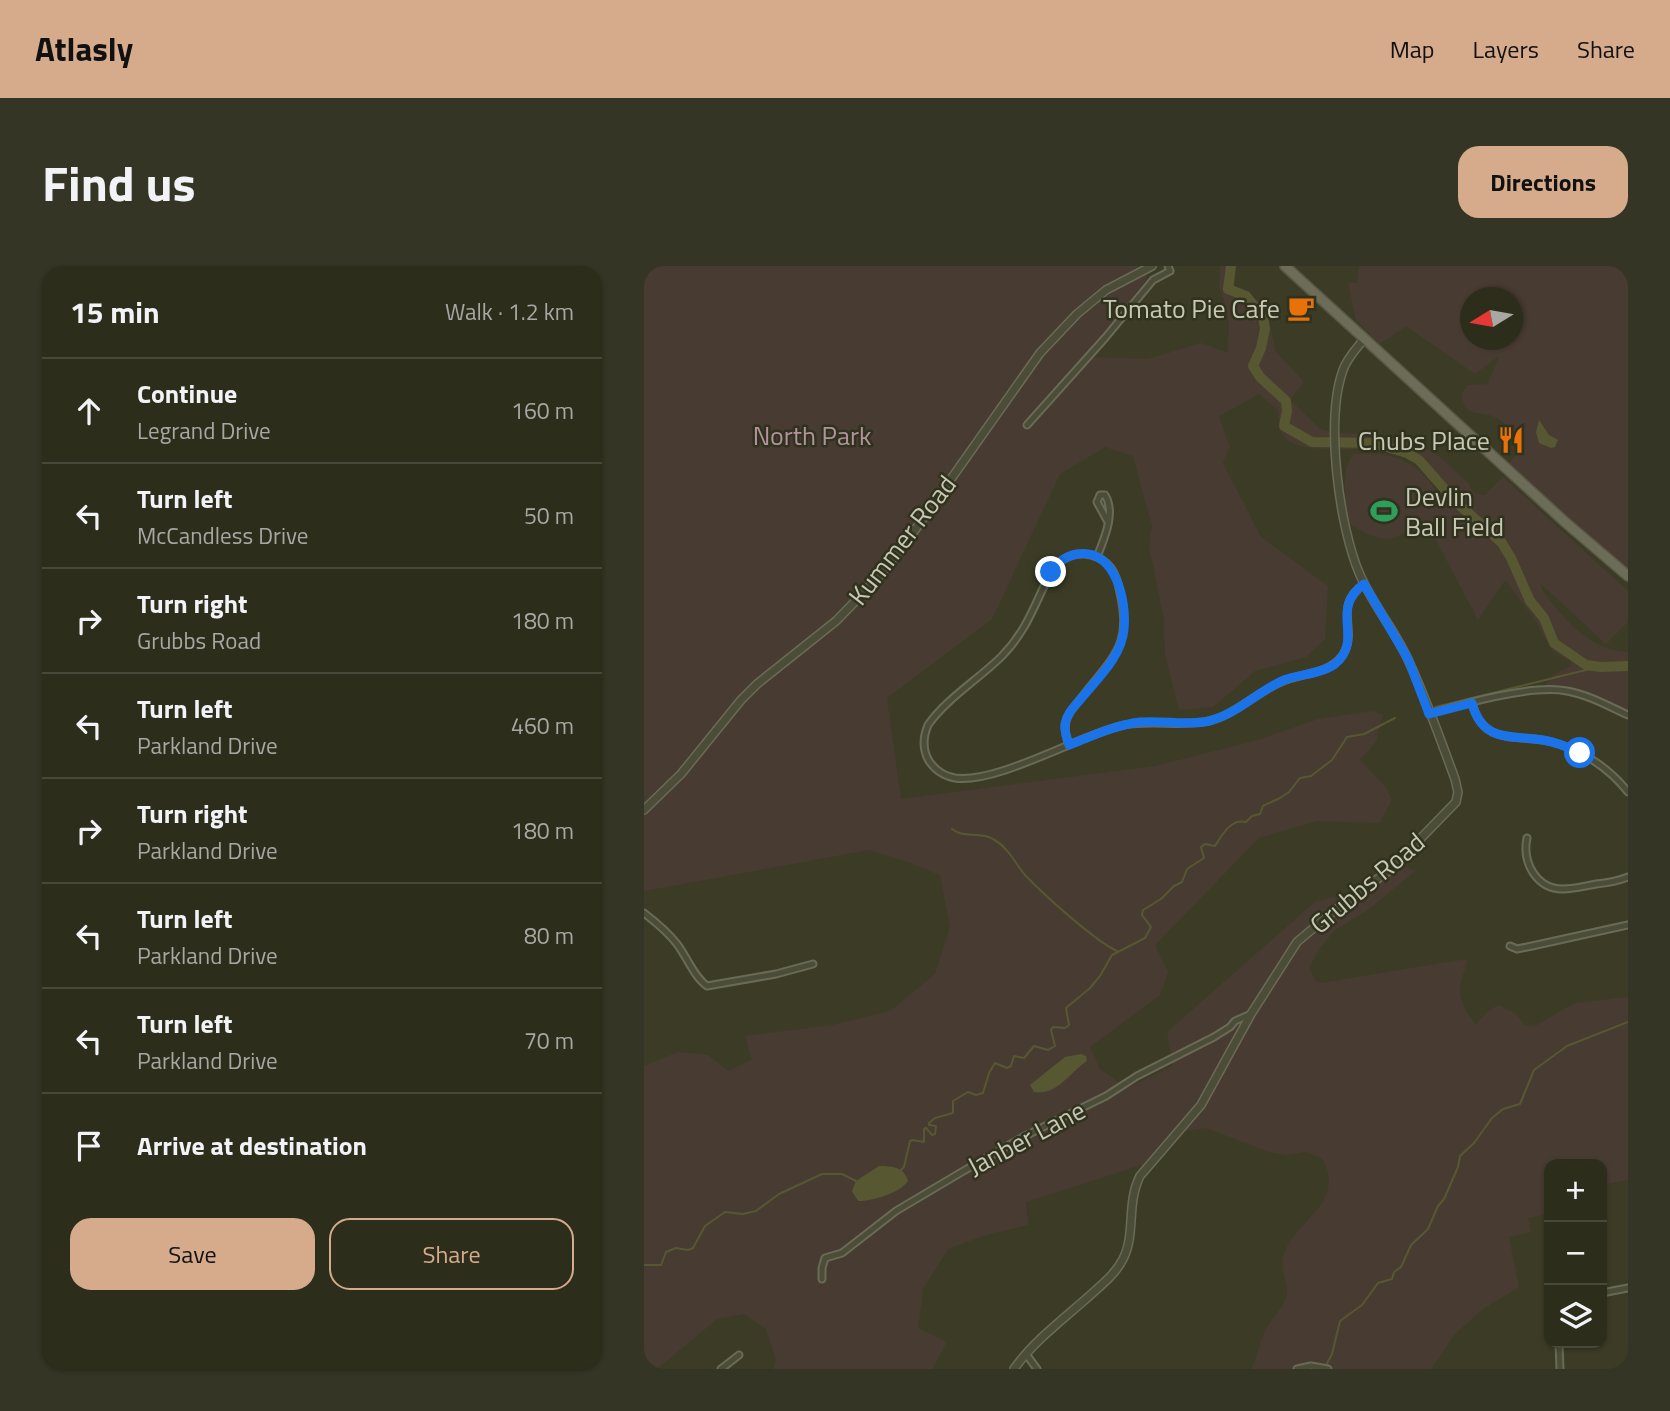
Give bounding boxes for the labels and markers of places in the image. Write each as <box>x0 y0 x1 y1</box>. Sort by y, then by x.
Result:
place label: Tomato Pie Cafe <box>1103 289 1280 328</box>
cafe icon: Tomato Pie Cafe <box>1286 293 1316 323</box>
place label: Chubs Place <box>1358 421 1490 460</box>
restaurant icon: Chubs Place <box>1496 425 1526 455</box>
place label: Devlin Ball Field <box>1405 477 1504 546</box>
sports icon: Devlin Ball Field <box>1369 496 1399 526</box>

